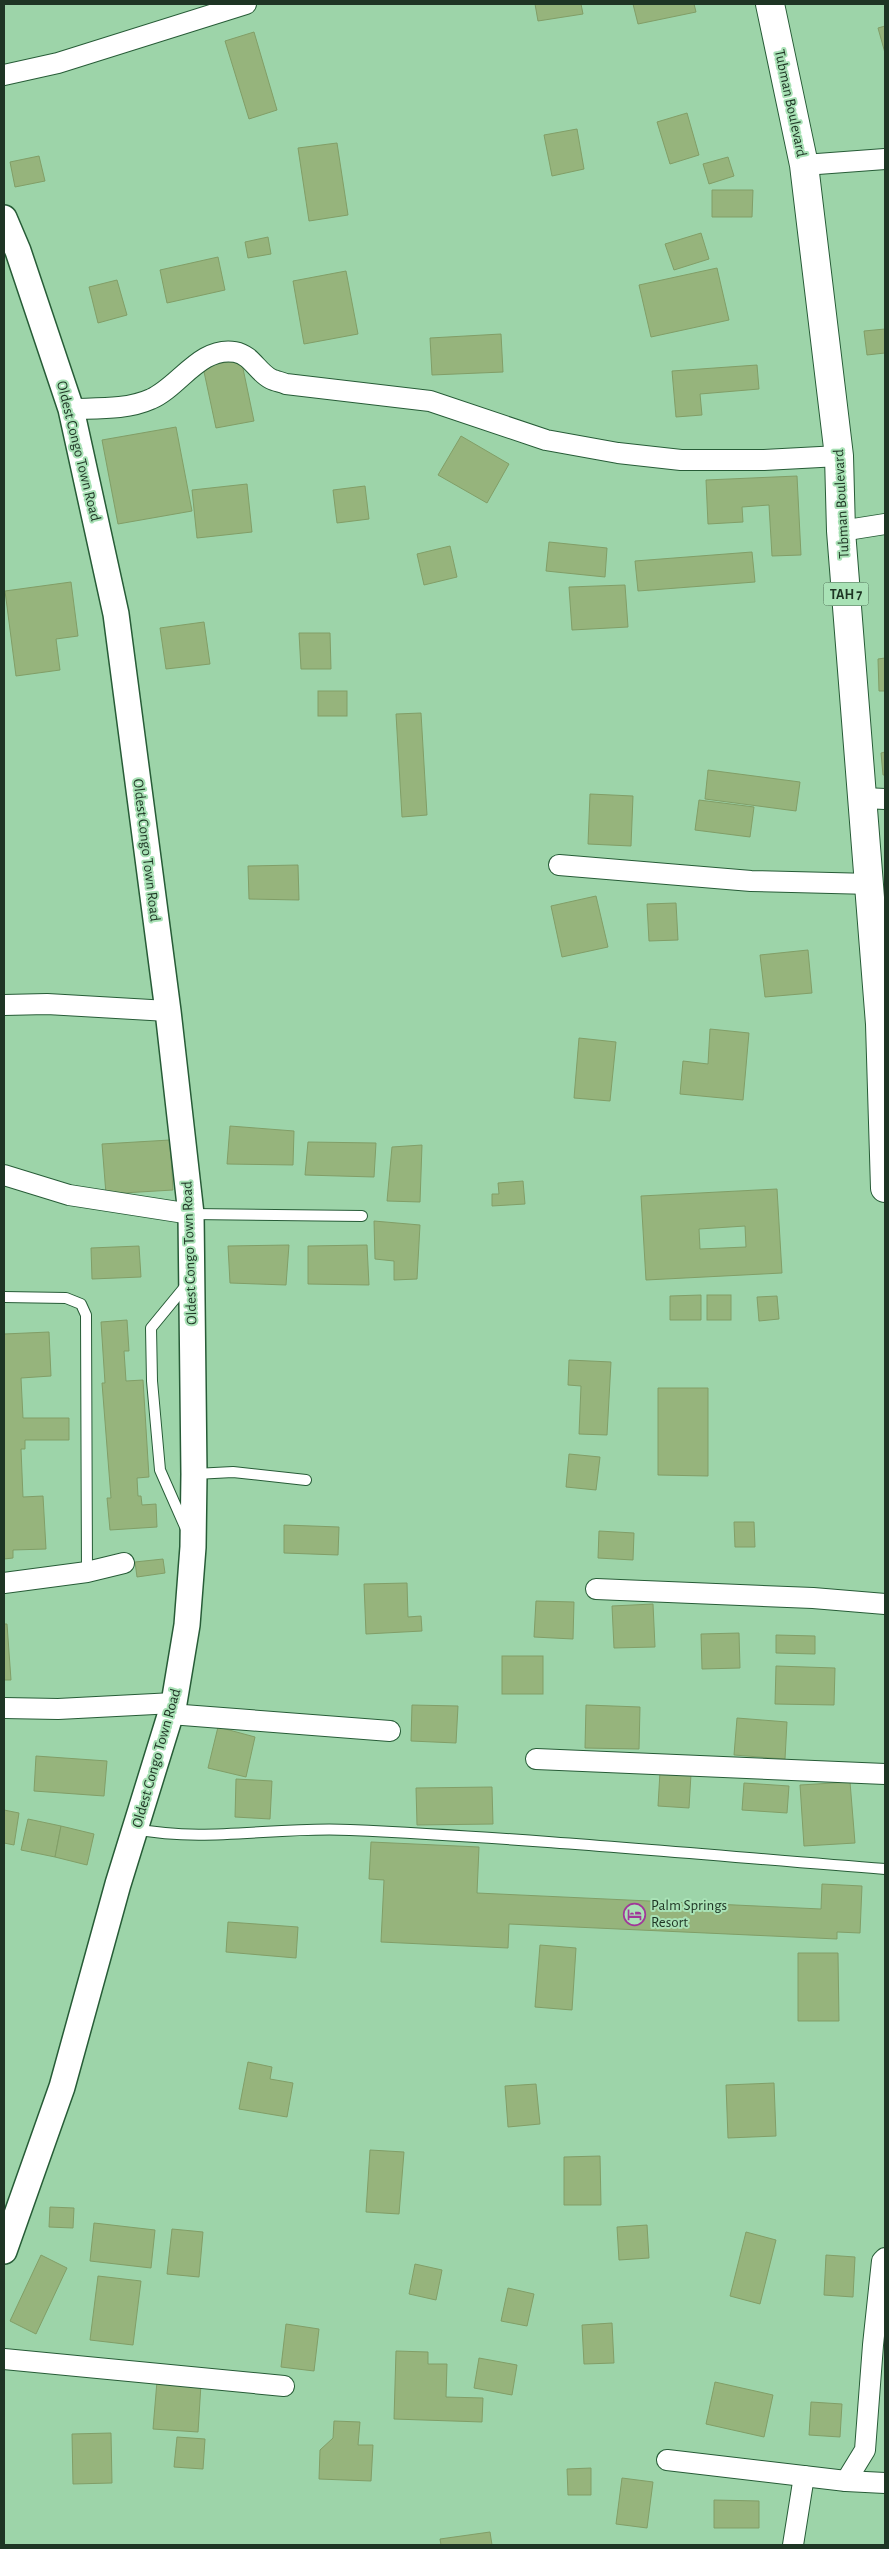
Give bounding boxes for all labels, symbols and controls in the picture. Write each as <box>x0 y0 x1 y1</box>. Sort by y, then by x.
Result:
street label: Tubman Boulevard <box>772 48 809 158</box>
street label: Oldest Congo Town Road <box>54 379 103 523</box>
street label: Tubman Boulevard <box>831 449 852 559</box>
road number: TAH 7 <box>824 582 868 606</box>
street label: Oldest Congo Town Road <box>130 778 163 923</box>
street label: Oldest Congo Town Road <box>179 1181 200 1325</box>
street label: Oldest Congo Town Road <box>129 1687 184 1829</box>
place label: Palm Springs Resort <box>651 1898 727 1930</box>
hotel icon: Palm Springs Resort <box>623 1902 647 1926</box>

